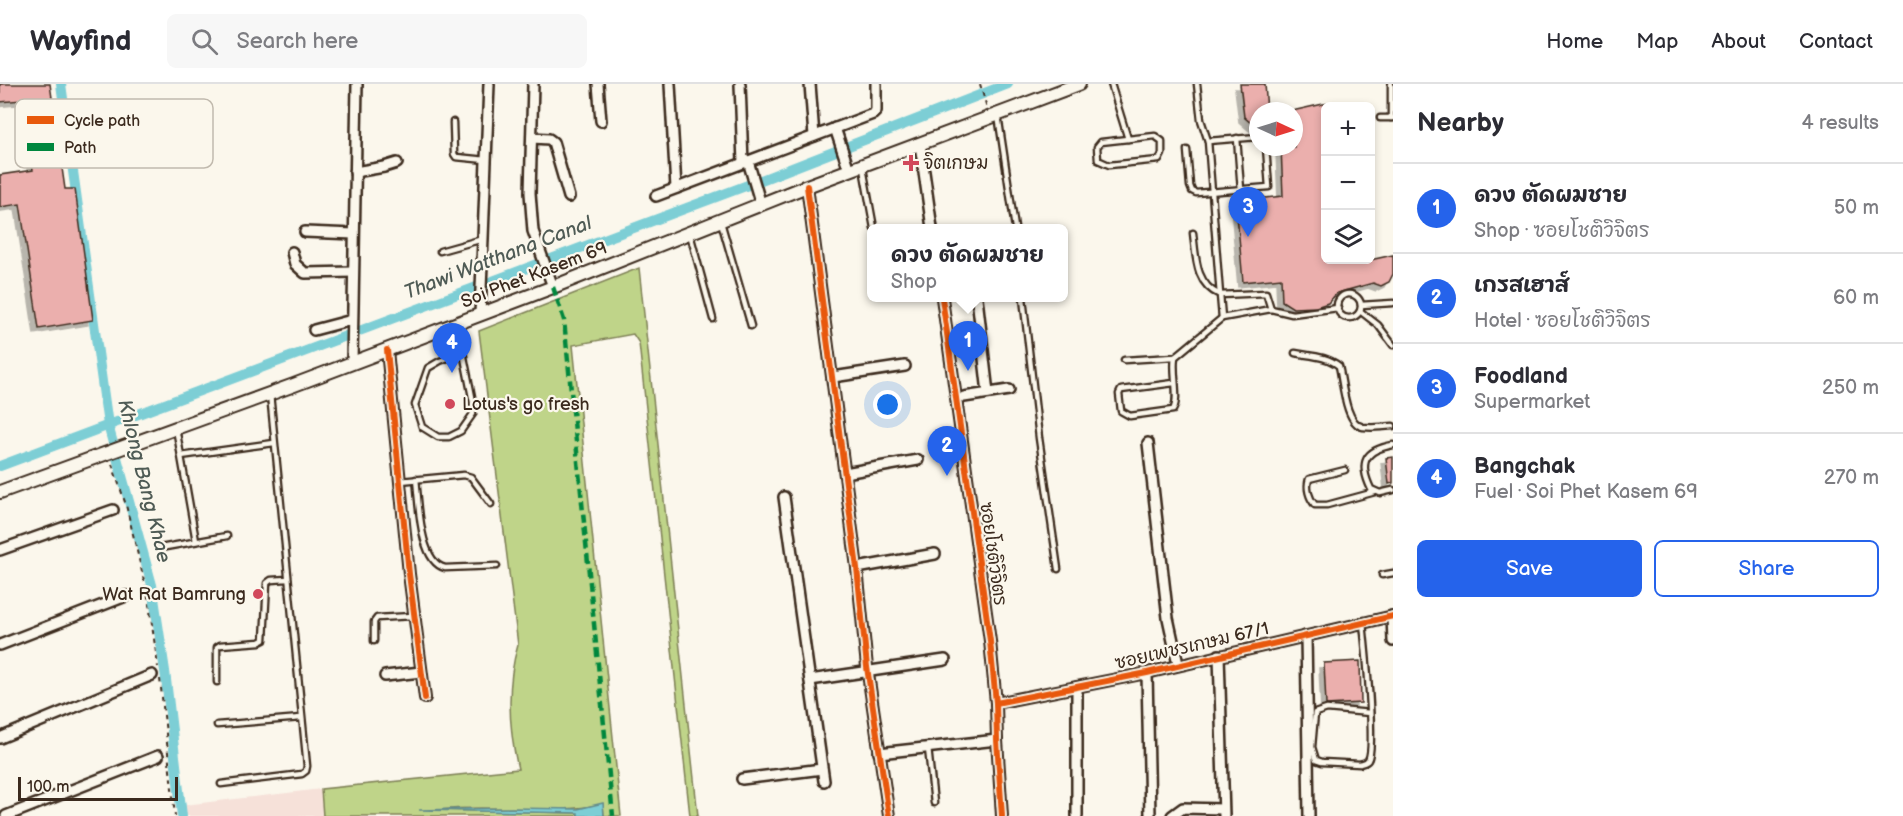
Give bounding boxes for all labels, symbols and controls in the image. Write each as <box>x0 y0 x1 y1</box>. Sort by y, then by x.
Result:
search box <box>167 14 587 68</box>
text: Wayfind <box>30 25 131 58</box>
icon: search <box>188 25 221 58</box>
text: Search here <box>236 28 358 55</box>
text: Home <box>1546 29 1603 54</box>
text: Map <box>1636 29 1678 54</box>
text: About <box>1711 29 1766 54</box>
text: Contact <box>1799 29 1873 54</box>
legend <box>15 99 213 168</box>
north arrow <box>1249 102 1303 156</box>
map controls <box>1321 102 1375 264</box>
button: + <box>1321 102 1375 156</box>
text: Nearby <box>1417 108 1504 139</box>
text: 4 results <box>1801 111 1879 135</box>
text: Cycle path <box>64 112 140 131</box>
text: Path <box>64 139 96 158</box>
place label: จิตเกษม <box>923 152 989 174</box>
marker: จิตเกษม <box>904 156 918 170</box>
button: − <box>1321 156 1375 210</box>
text: ดวง ตัดผมชาย <box>1474 182 1627 209</box>
pin: 3 <box>1228 188 1268 237</box>
text: 1 <box>1432 196 1441 220</box>
text: 50 m <box>1834 196 1879 220</box>
button: layers <box>1321 210 1375 264</box>
water label: Thawi Watthana Canal <box>401 211 596 305</box>
text: Shop · ซอยโชติวิจิตร <box>1474 219 1650 243</box>
popup <box>867 224 1068 302</box>
street label: Soi Phet Kasem 69 <box>458 237 610 313</box>
text: ดวง ตัดผมชาย <box>891 242 1044 269</box>
text: Shop <box>891 270 937 294</box>
text: เกรสเฮาส์ <box>1474 272 1569 299</box>
text: 2 <box>1431 286 1442 310</box>
text: 60 m <box>1833 286 1879 310</box>
text: Hotel · ซอยโชติวิจิตร <box>1474 309 1651 333</box>
pin: 1 <box>948 322 988 371</box>
pin: 4 <box>432 324 472 373</box>
text: Foodland <box>1474 363 1568 390</box>
text: 3 <box>1431 376 1442 400</box>
text: 250 m <box>1822 376 1879 400</box>
your location <box>873 390 902 419</box>
text: Supermarket <box>1474 390 1590 414</box>
place label: Lotus's go fresh <box>462 394 590 415</box>
water label: Khlong Bang Khae <box>112 397 176 566</box>
marker: Lotus's go fresh <box>443 397 457 411</box>
pin: 2 <box>928 426 966 476</box>
text: Bangchak <box>1474 453 1575 480</box>
text: 4 <box>1431 466 1442 490</box>
text: 270 m <box>1824 466 1879 490</box>
text: Fuel · Soi Phet Kasem 69 <box>1474 480 1698 504</box>
street label: ซอยโชติวิจิตร <box>975 500 1014 607</box>
button: Save <box>1417 540 1642 597</box>
button: Share <box>1654 540 1879 597</box>
place label: Wat Rat Bamrung <box>102 584 246 605</box>
marker: Wat Rat Bamrung <box>251 587 265 601</box>
street label: ซอยเพชรเกษม 67/1 <box>1113 618 1271 674</box>
scale bar <box>18 774 178 802</box>
text: 100 m <box>27 778 70 797</box>

